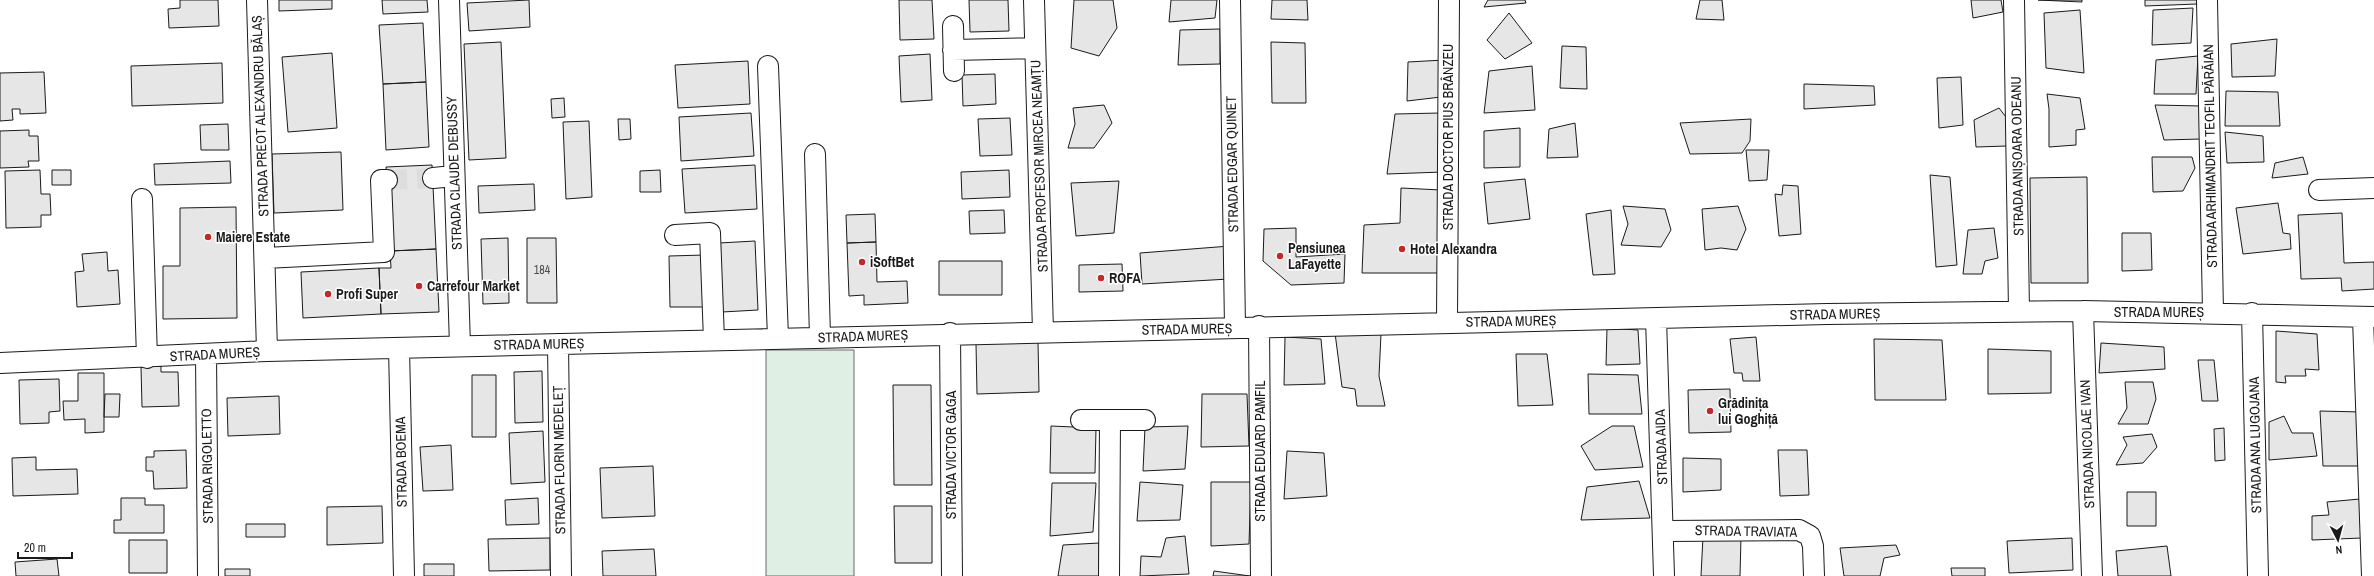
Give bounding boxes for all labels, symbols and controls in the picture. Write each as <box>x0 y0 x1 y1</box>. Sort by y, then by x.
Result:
street label: STRADA PREOT ALEXANDRU BĂLAȘ <box>247 15 273 217</box>
street label: STRADA DOCTOR PIUS BRÂNZEU <box>1439 44 1457 230</box>
street label: STRADA ARHIMANDRIT TEOFIL PĂRĂIAN <box>2199 44 2221 268</box>
street label: STRADA PROFESOR MIRCEA NEAMȚU <box>1026 60 1052 272</box>
street label: STRADA ANIȘOARA ODEANU <box>2007 76 2027 236</box>
street label: STRADA CLAUDE DEBUSSY <box>442 96 466 250</box>
street label: STRADA EDGAR QUINET <box>1222 96 1242 232</box>
place label: Maiere Estate <box>216 228 290 246</box>
marker: Maiere Estate <box>203 232 213 242</box>
place label: Pensiunea LaFayette <box>1288 239 1346 273</box>
place label: Hotel Alexandra <box>1410 240 1498 258</box>
marker: Hotel Alexandra <box>1397 244 1407 254</box>
marker: Pensiunea LaFayette <box>1275 251 1285 261</box>
place label: iSoftBet <box>870 253 914 271</box>
marker: iSoftBet <box>857 257 867 267</box>
house number: 184 <box>534 262 551 278</box>
place label: ROFA <box>1109 269 1142 287</box>
marker: ROFA <box>1096 273 1106 283</box>
place label: Carrefour Market <box>427 277 520 295</box>
marker: Carrefour Market <box>414 281 424 291</box>
place label: Profi Super <box>336 285 398 303</box>
marker: Profi Super <box>323 289 333 299</box>
street label: STRADA MUREȘ <box>2114 303 2205 321</box>
street label: STRADA MUREȘ <box>1790 304 1881 324</box>
street label: STRADA MUREȘ <box>1466 311 1557 331</box>
street label: STRADA MUREȘ <box>1142 319 1233 339</box>
street label: STRADA MUREȘ <box>817 325 909 347</box>
street label: STRADA MUREȘ <box>494 334 585 354</box>
street label: STRADA MUREȘ <box>169 343 261 365</box>
street label: STRADA ANA LUGOJANA <box>2245 376 2265 513</box>
street label: STRADA NICOLAE IVAN <box>2076 379 2098 509</box>
street label: STRADA EDUARD PAMFIL <box>1251 380 1269 522</box>
street label: STRADA FLORIN MEDELEȚ <box>549 386 569 534</box>
street label: STRADA VICTOR GAGA <box>942 390 960 519</box>
place label: Grădinița lui Goghiță <box>1718 394 1779 429</box>
marker: Grădinița lui Goghiță <box>1705 406 1715 416</box>
street label: STRADA RIGOLETTO <box>197 408 217 524</box>
street label: STRADA AIDA <box>1651 409 1671 485</box>
street label: STRADA BOEMA <box>391 416 411 507</box>
north arrow <box>2318 520 2358 560</box>
street label: STRADA TRAVIATA <box>1695 521 1798 541</box>
scale bar <box>18 534 72 560</box>
text: 20 m <box>24 540 46 556</box>
text: N <box>2335 543 2343 557</box>

